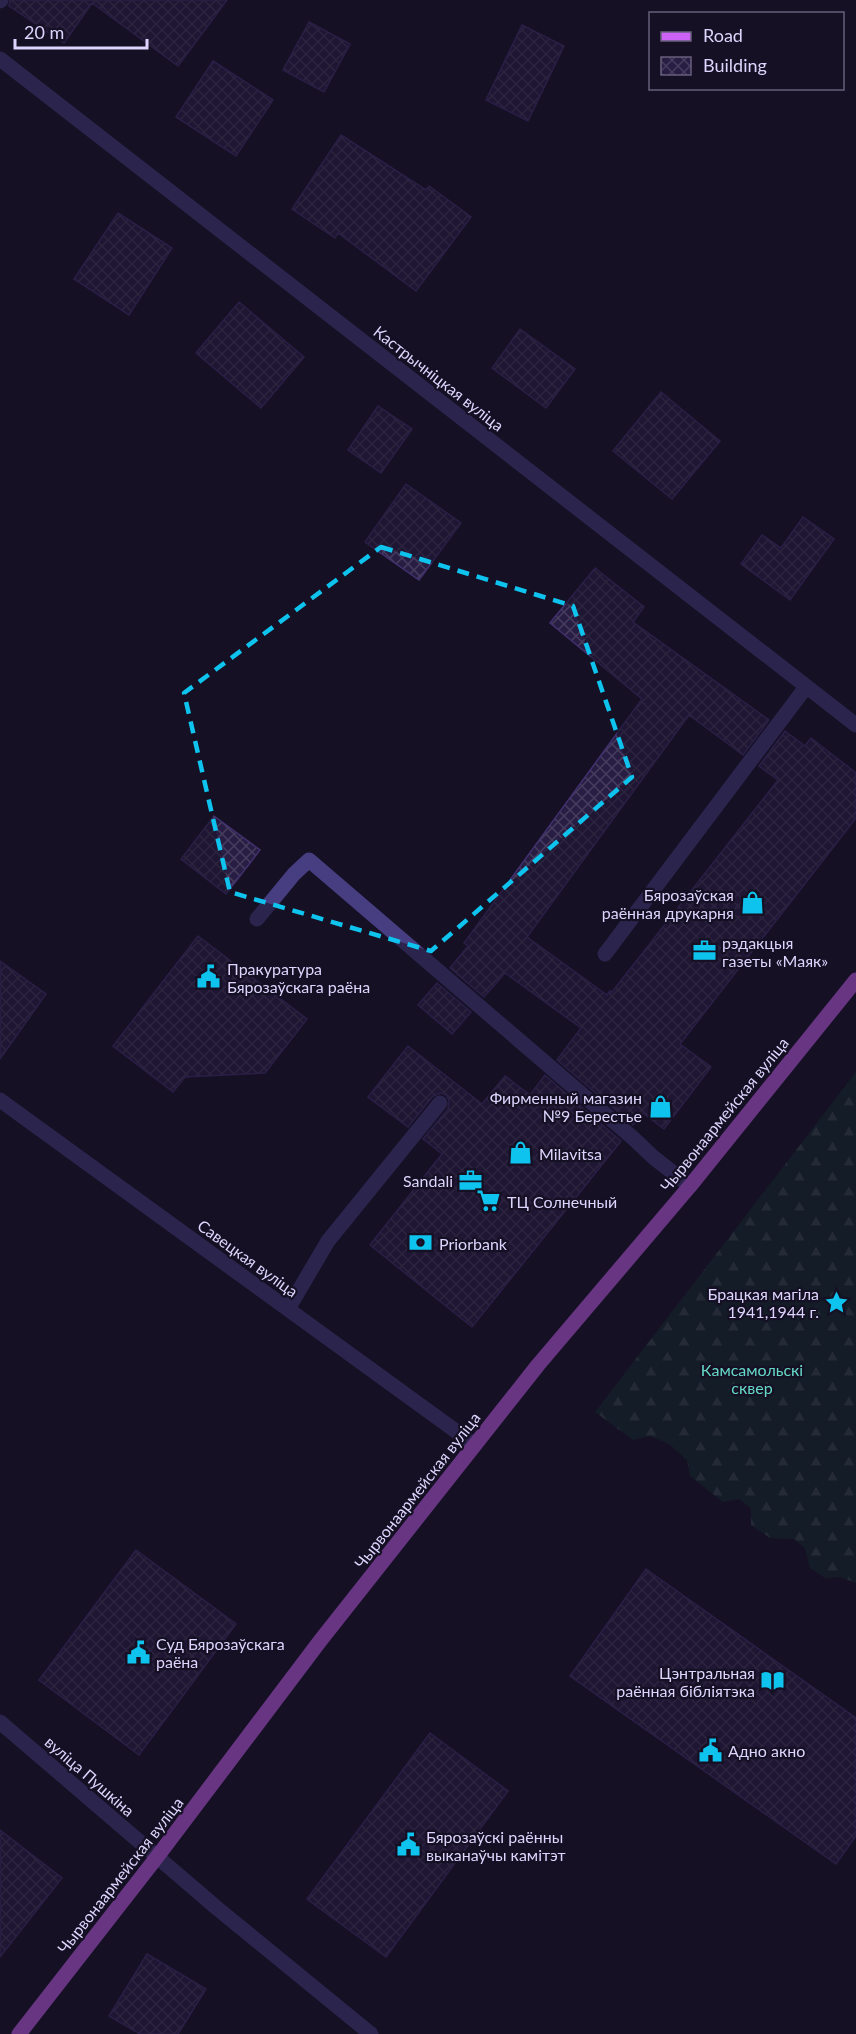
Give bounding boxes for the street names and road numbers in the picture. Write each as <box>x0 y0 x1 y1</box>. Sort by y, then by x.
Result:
street label: Кастрычніцкая вуліца <box>370 321 508 435</box>
street label: Чырвонаармейская вуліца <box>656 1033 792 1195</box>
street label: Савецкая вуліца <box>194 1215 302 1301</box>
street label: Чырвонаармейская вуліца <box>350 1408 484 1572</box>
street label: вуліца Пушкіна <box>41 1732 139 1820</box>
street label: Чырвонаармейская вуліца <box>53 1793 187 1957</box>

